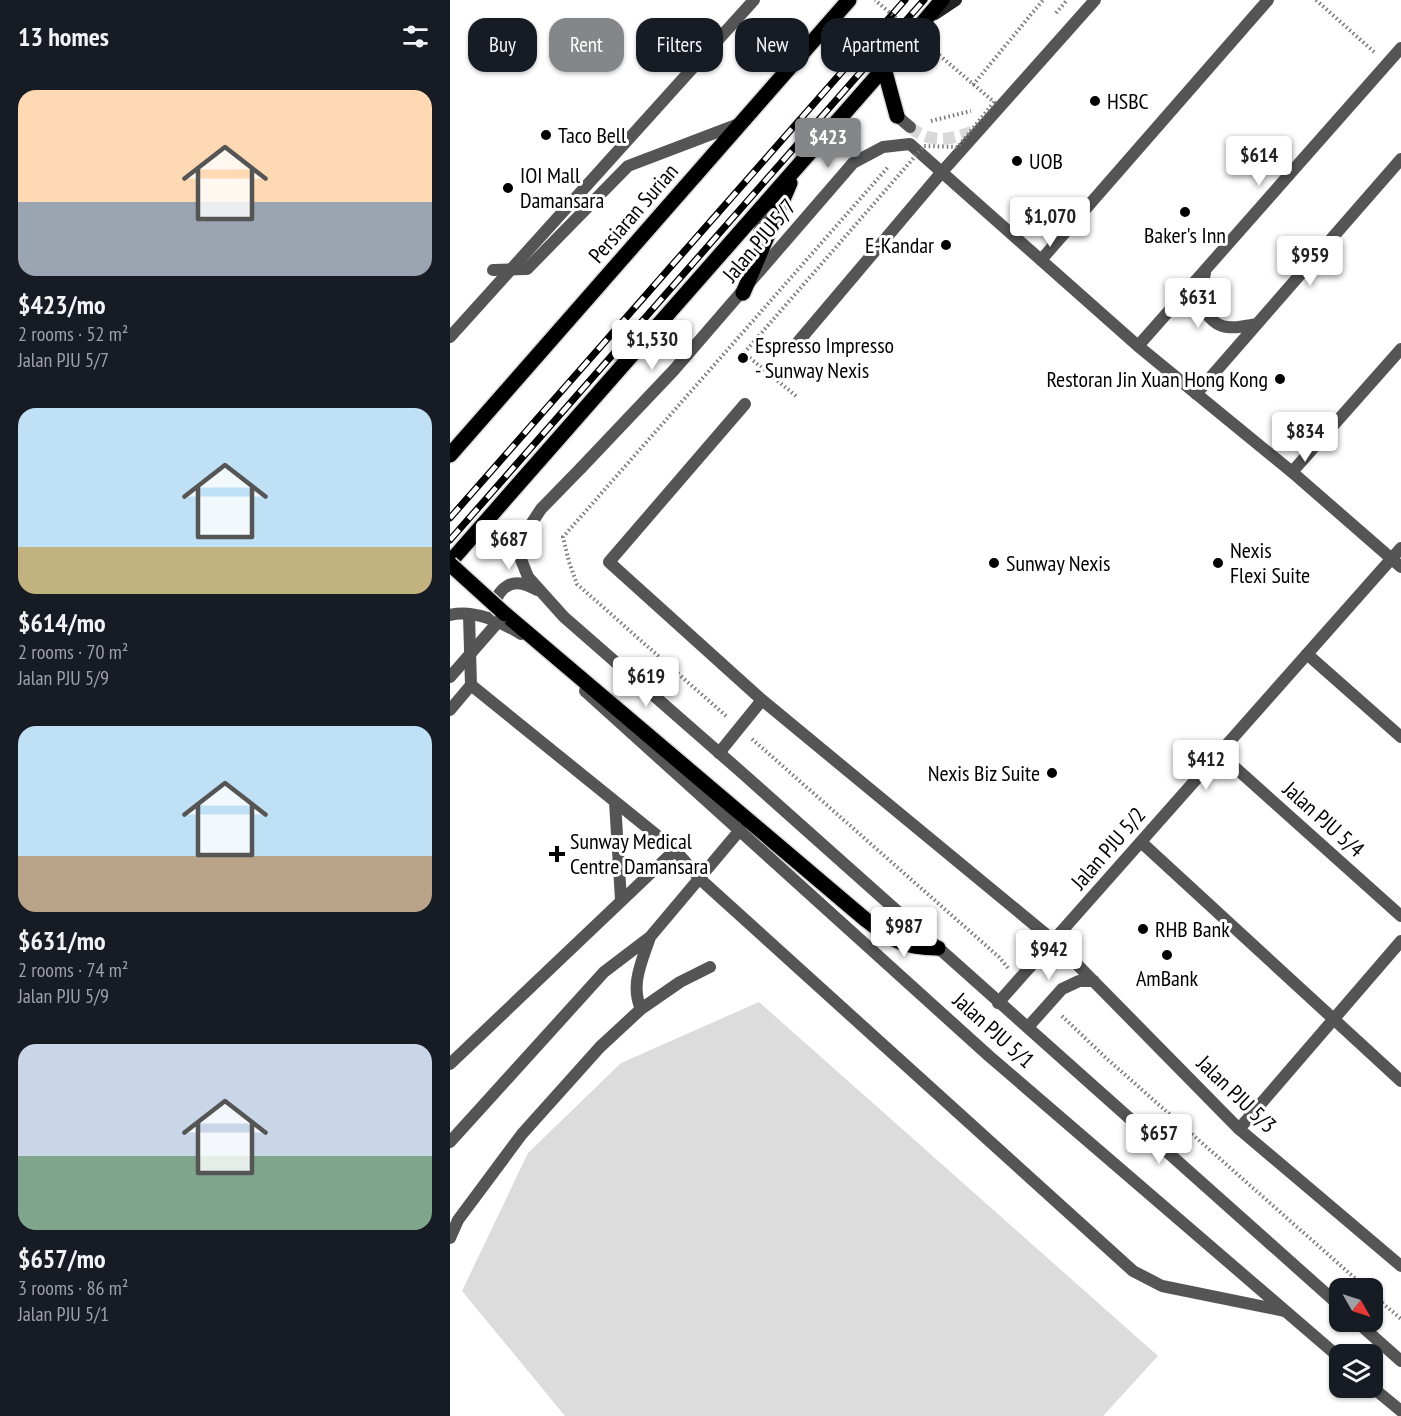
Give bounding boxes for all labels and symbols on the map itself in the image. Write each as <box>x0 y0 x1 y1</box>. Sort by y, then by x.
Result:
place label: HSBC <box>1107 87 1149 115</box>
marker: HSBC <box>1088 94 1102 108</box>
pin: $423 <box>792 118 864 169</box>
place label: Taco Bell <box>558 121 627 149</box>
marker: Taco Bell <box>539 128 553 142</box>
pin: $614 <box>1223 136 1295 187</box>
place label: UOB <box>1029 147 1063 175</box>
marker: UOB <box>1010 154 1024 168</box>
street label: Persiaran Surian <box>582 157 684 269</box>
place label: IOI Mall Damansara <box>520 161 604 214</box>
marker: IOI Mall Damansara <box>501 181 515 195</box>
street label: Jalan PJU 5/7 <box>715 193 802 288</box>
pin: $1,070 <box>1001 197 1099 248</box>
marker: Baker's Inn <box>1178 205 1192 219</box>
place label: Baker's Inn <box>1144 221 1226 249</box>
place label: E-Kandar <box>865 231 934 259</box>
pin: $959 <box>1274 236 1346 287</box>
marker: E-Kandar <box>939 238 953 252</box>
pin: $631 <box>1162 278 1234 329</box>
pin: $1,530 <box>603 320 701 371</box>
place label: Espresso Impresso - Sunway Nexis <box>755 331 894 384</box>
marker: Espresso Impresso - Sunway Nexis <box>736 351 750 365</box>
place label: Restoran Jin Xuan Hong Kong <box>1046 365 1268 393</box>
marker: Restoran Jin Xuan Hong Kong <box>1273 372 1287 386</box>
pin: $834 <box>1269 412 1341 463</box>
pin: $687 <box>473 520 545 571</box>
place label: Nexis Flexi Suite <box>1230 536 1310 589</box>
place label: Sunway Nexis <box>1006 549 1111 577</box>
marker: Sunway Nexis <box>987 556 1001 570</box>
marker: Nexis Flexi Suite <box>1211 556 1225 570</box>
pin: $619 <box>610 657 682 708</box>
pin: $412 <box>1170 740 1242 791</box>
place label: Nexis Biz Suite <box>928 759 1040 787</box>
marker: Nexis Biz Suite <box>1045 766 1059 780</box>
street label: Jalan PJU 5/4 <box>1277 774 1371 863</box>
street label: Jalan PJU 5/2 <box>1064 801 1151 896</box>
place label: Sunway Medical Centre Damansara <box>570 827 708 880</box>
marker: Sunway Medical Centre Damansara <box>548 845 566 863</box>
pin: $987 <box>868 907 940 958</box>
place label: RHB Bank <box>1155 915 1230 943</box>
marker: RHB Bank <box>1136 922 1150 936</box>
pin: $942 <box>1013 930 1085 981</box>
marker: AmBank <box>1160 948 1174 962</box>
place label: AmBank <box>1136 964 1199 992</box>
street label: Jalan PJU 5/1 <box>947 985 1041 1074</box>
street label: Jalan PJU 5/3 <box>1191 1049 1283 1139</box>
pin: $657 <box>1123 1114 1195 1165</box>
north arrow <box>1329 1278 1383 1332</box>

